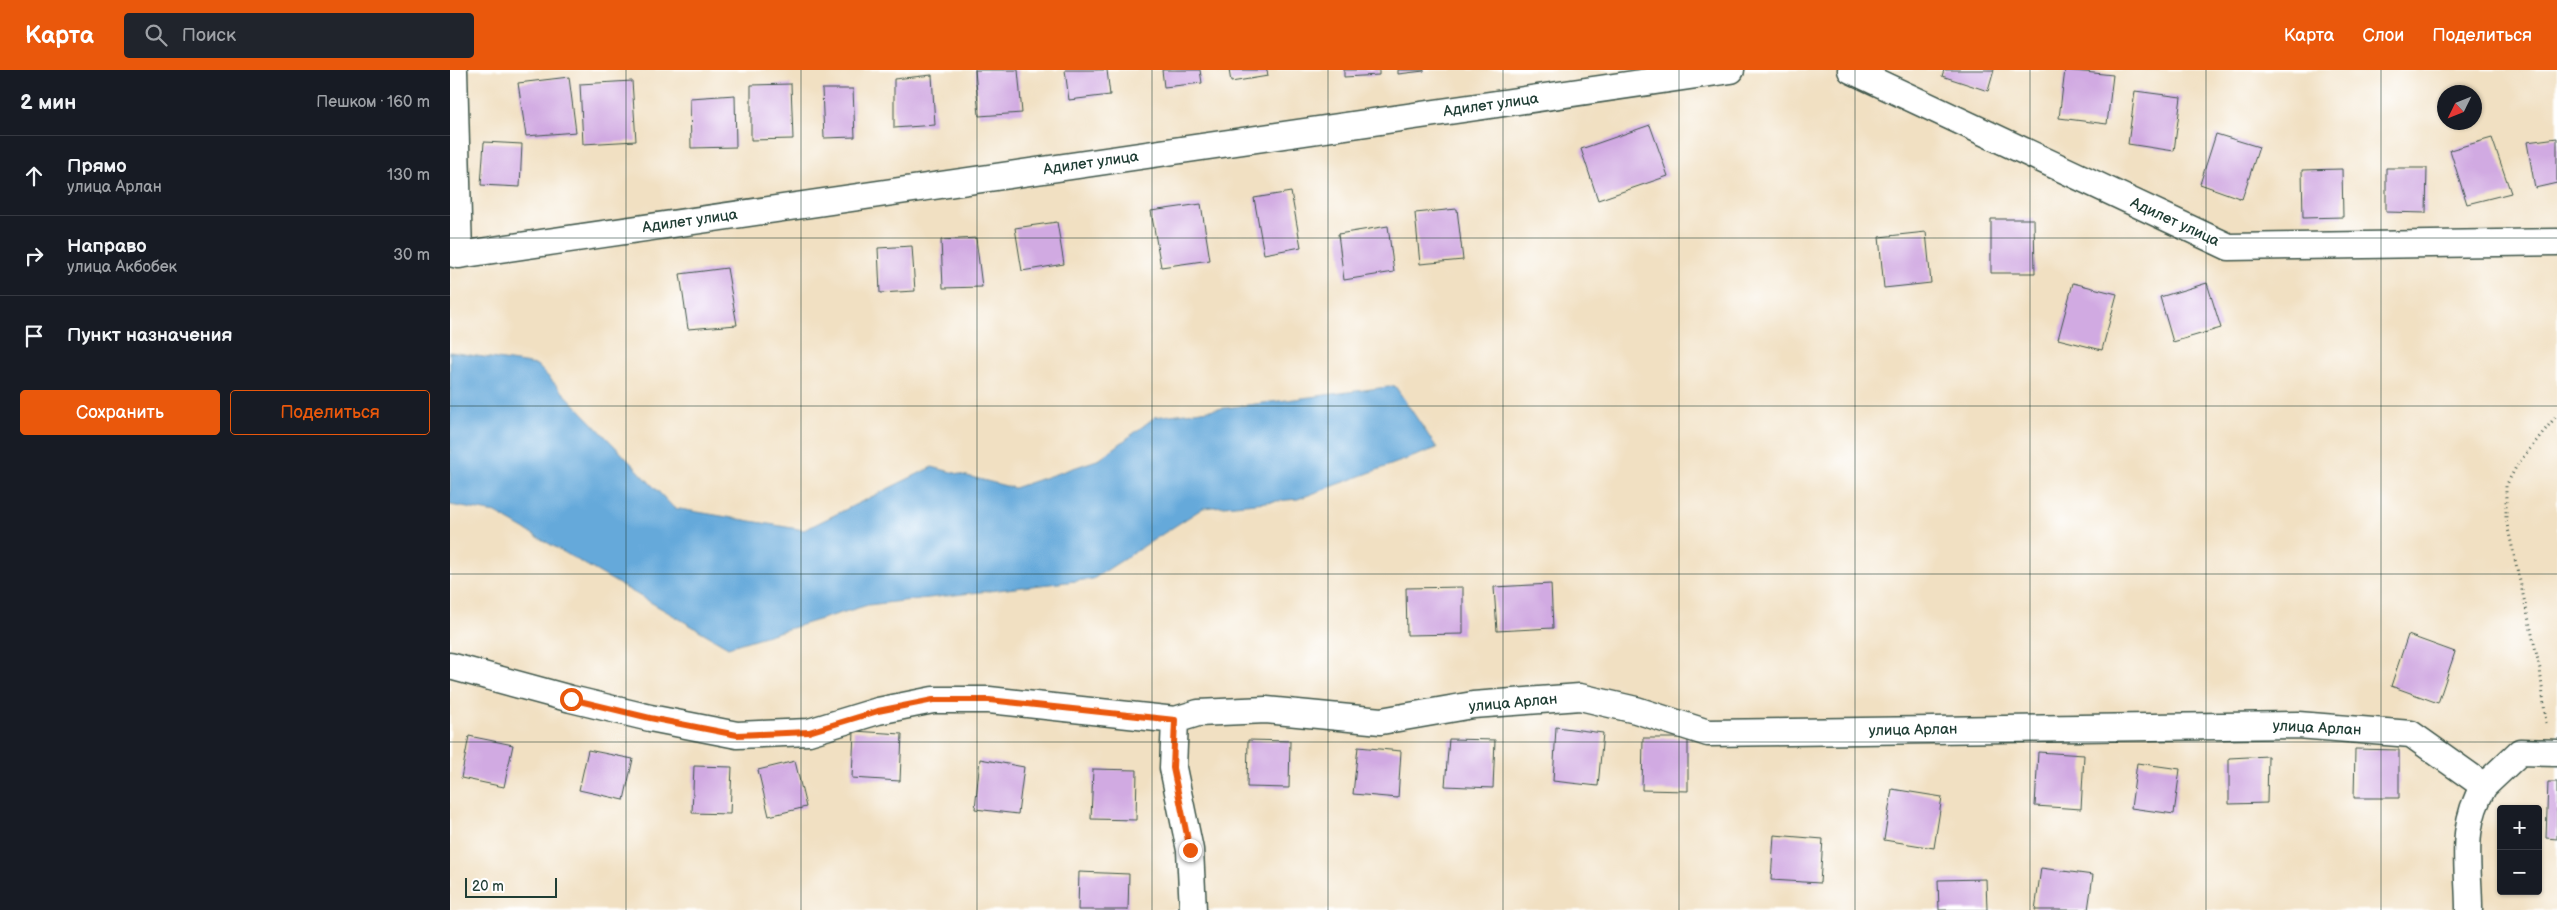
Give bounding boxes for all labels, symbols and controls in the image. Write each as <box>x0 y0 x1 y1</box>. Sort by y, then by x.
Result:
search box <box>124 13 474 58</box>
text: Карта <box>25 21 94 50</box>
icon: search <box>142 21 170 49</box>
text: Поиск <box>182 24 236 47</box>
text: Карта <box>2284 25 2334 46</box>
text: Слои <box>2362 25 2404 46</box>
text: Поделиться <box>2432 25 2532 46</box>
north arrow <box>2437 85 2482 130</box>
street label: Адилет улица <box>1441 89 1540 121</box>
text: 2 мин <box>20 90 76 115</box>
text: Пешком · 160 m <box>316 93 430 112</box>
street label: Адилет улица <box>1041 147 1140 179</box>
text: Прямо <box>67 155 127 178</box>
icon: ahead <box>20 162 48 190</box>
text: 130 m <box>387 166 430 185</box>
text: улица Арлан <box>67 178 162 197</box>
street label: Адилет улица <box>2127 193 2223 251</box>
street label: Адилет улица <box>640 205 739 237</box>
text: Направо <box>67 235 147 258</box>
icon: right <box>20 242 48 270</box>
text: 30 m <box>393 246 430 265</box>
text: улица Акбобек <box>67 258 177 277</box>
icon: arrive <box>20 322 48 350</box>
text: Пункт назначения <box>67 324 232 347</box>
button: Сохранить <box>20 390 220 435</box>
button: Поделиться <box>230 390 430 435</box>
route start <box>560 688 583 711</box>
street label: улица Арлан <box>1468 690 1558 716</box>
street label: улица Арлан <box>2272 716 2362 740</box>
street label: улица Арлан <box>1868 720 1958 740</box>
map controls <box>2497 805 2542 895</box>
button: + <box>2497 805 2542 850</box>
route end <box>1179 839 1202 862</box>
button: − <box>2497 850 2542 895</box>
scale bar <box>465 875 558 898</box>
text: 20 m <box>472 878 504 895</box>

